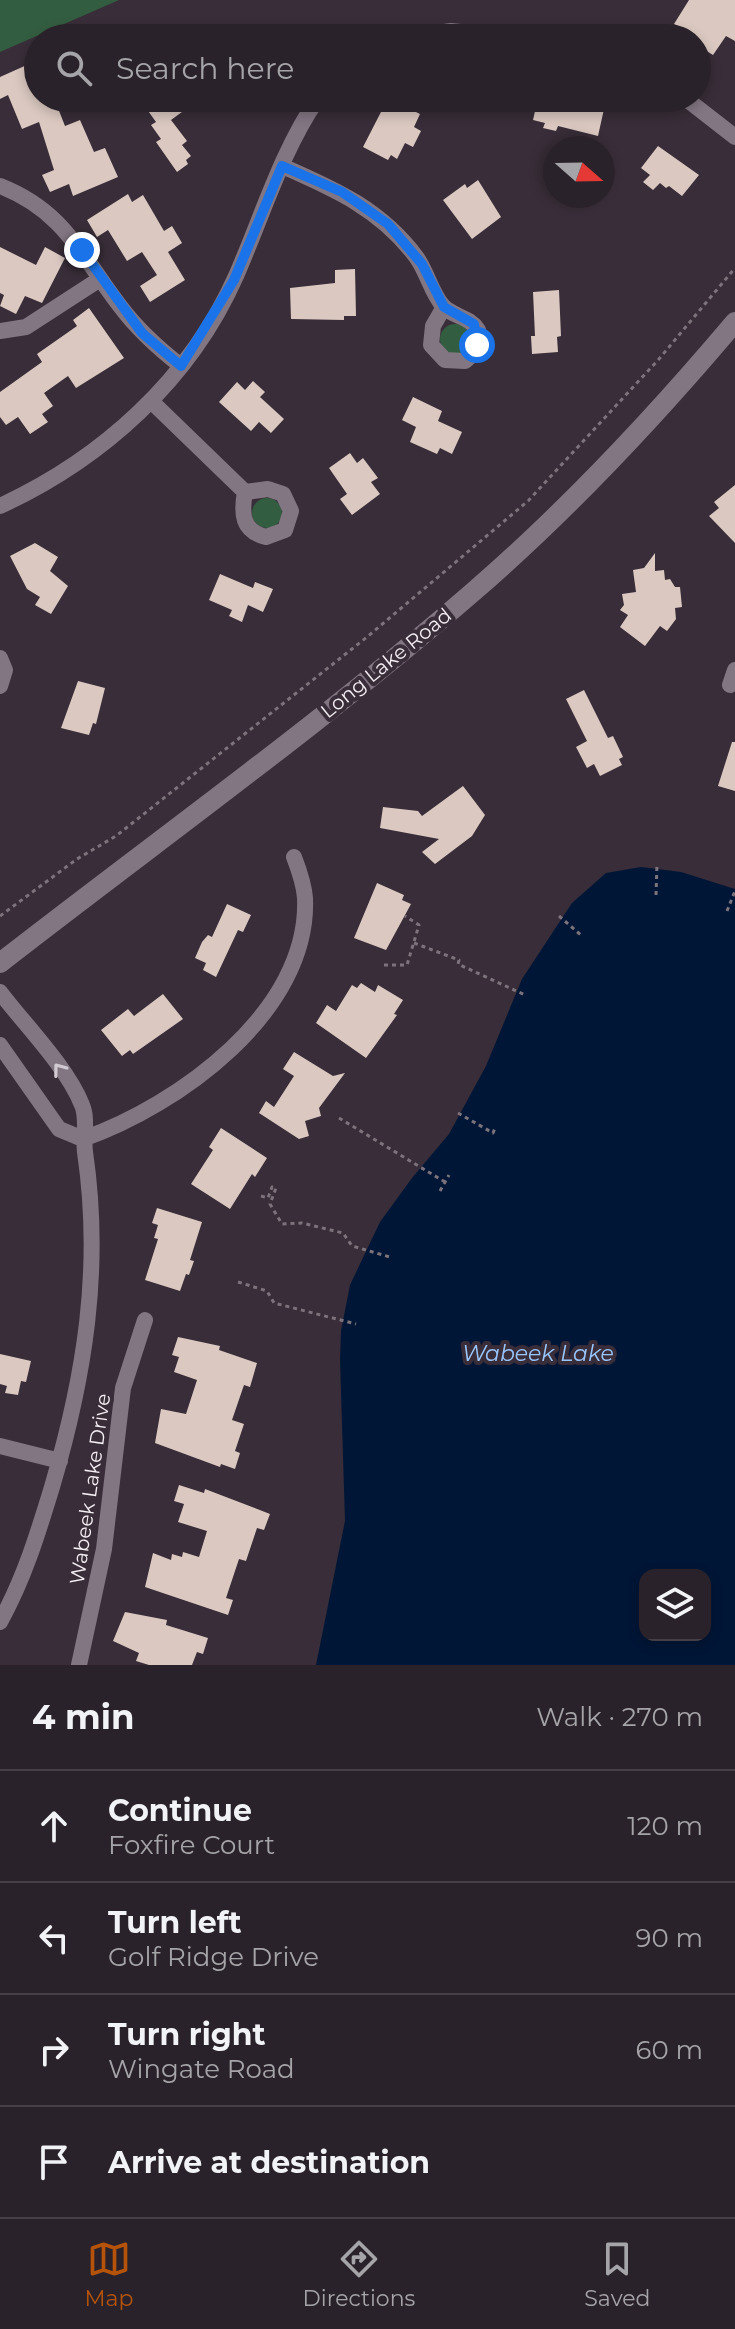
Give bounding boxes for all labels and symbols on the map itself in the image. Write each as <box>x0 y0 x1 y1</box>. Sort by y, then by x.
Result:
north arrow <box>543 136 615 208</box>
route end <box>64 232 100 268</box>
route start <box>459 327 495 363</box>
street label: Long Lake Road <box>316 603 456 723</box>
one-way arrow <box>54 1063 69 1078</box>
water label: Wabeek Lake <box>462 1340 614 1367</box>
street label: Wabeek Lake Drive <box>65 1392 115 1586</box>

